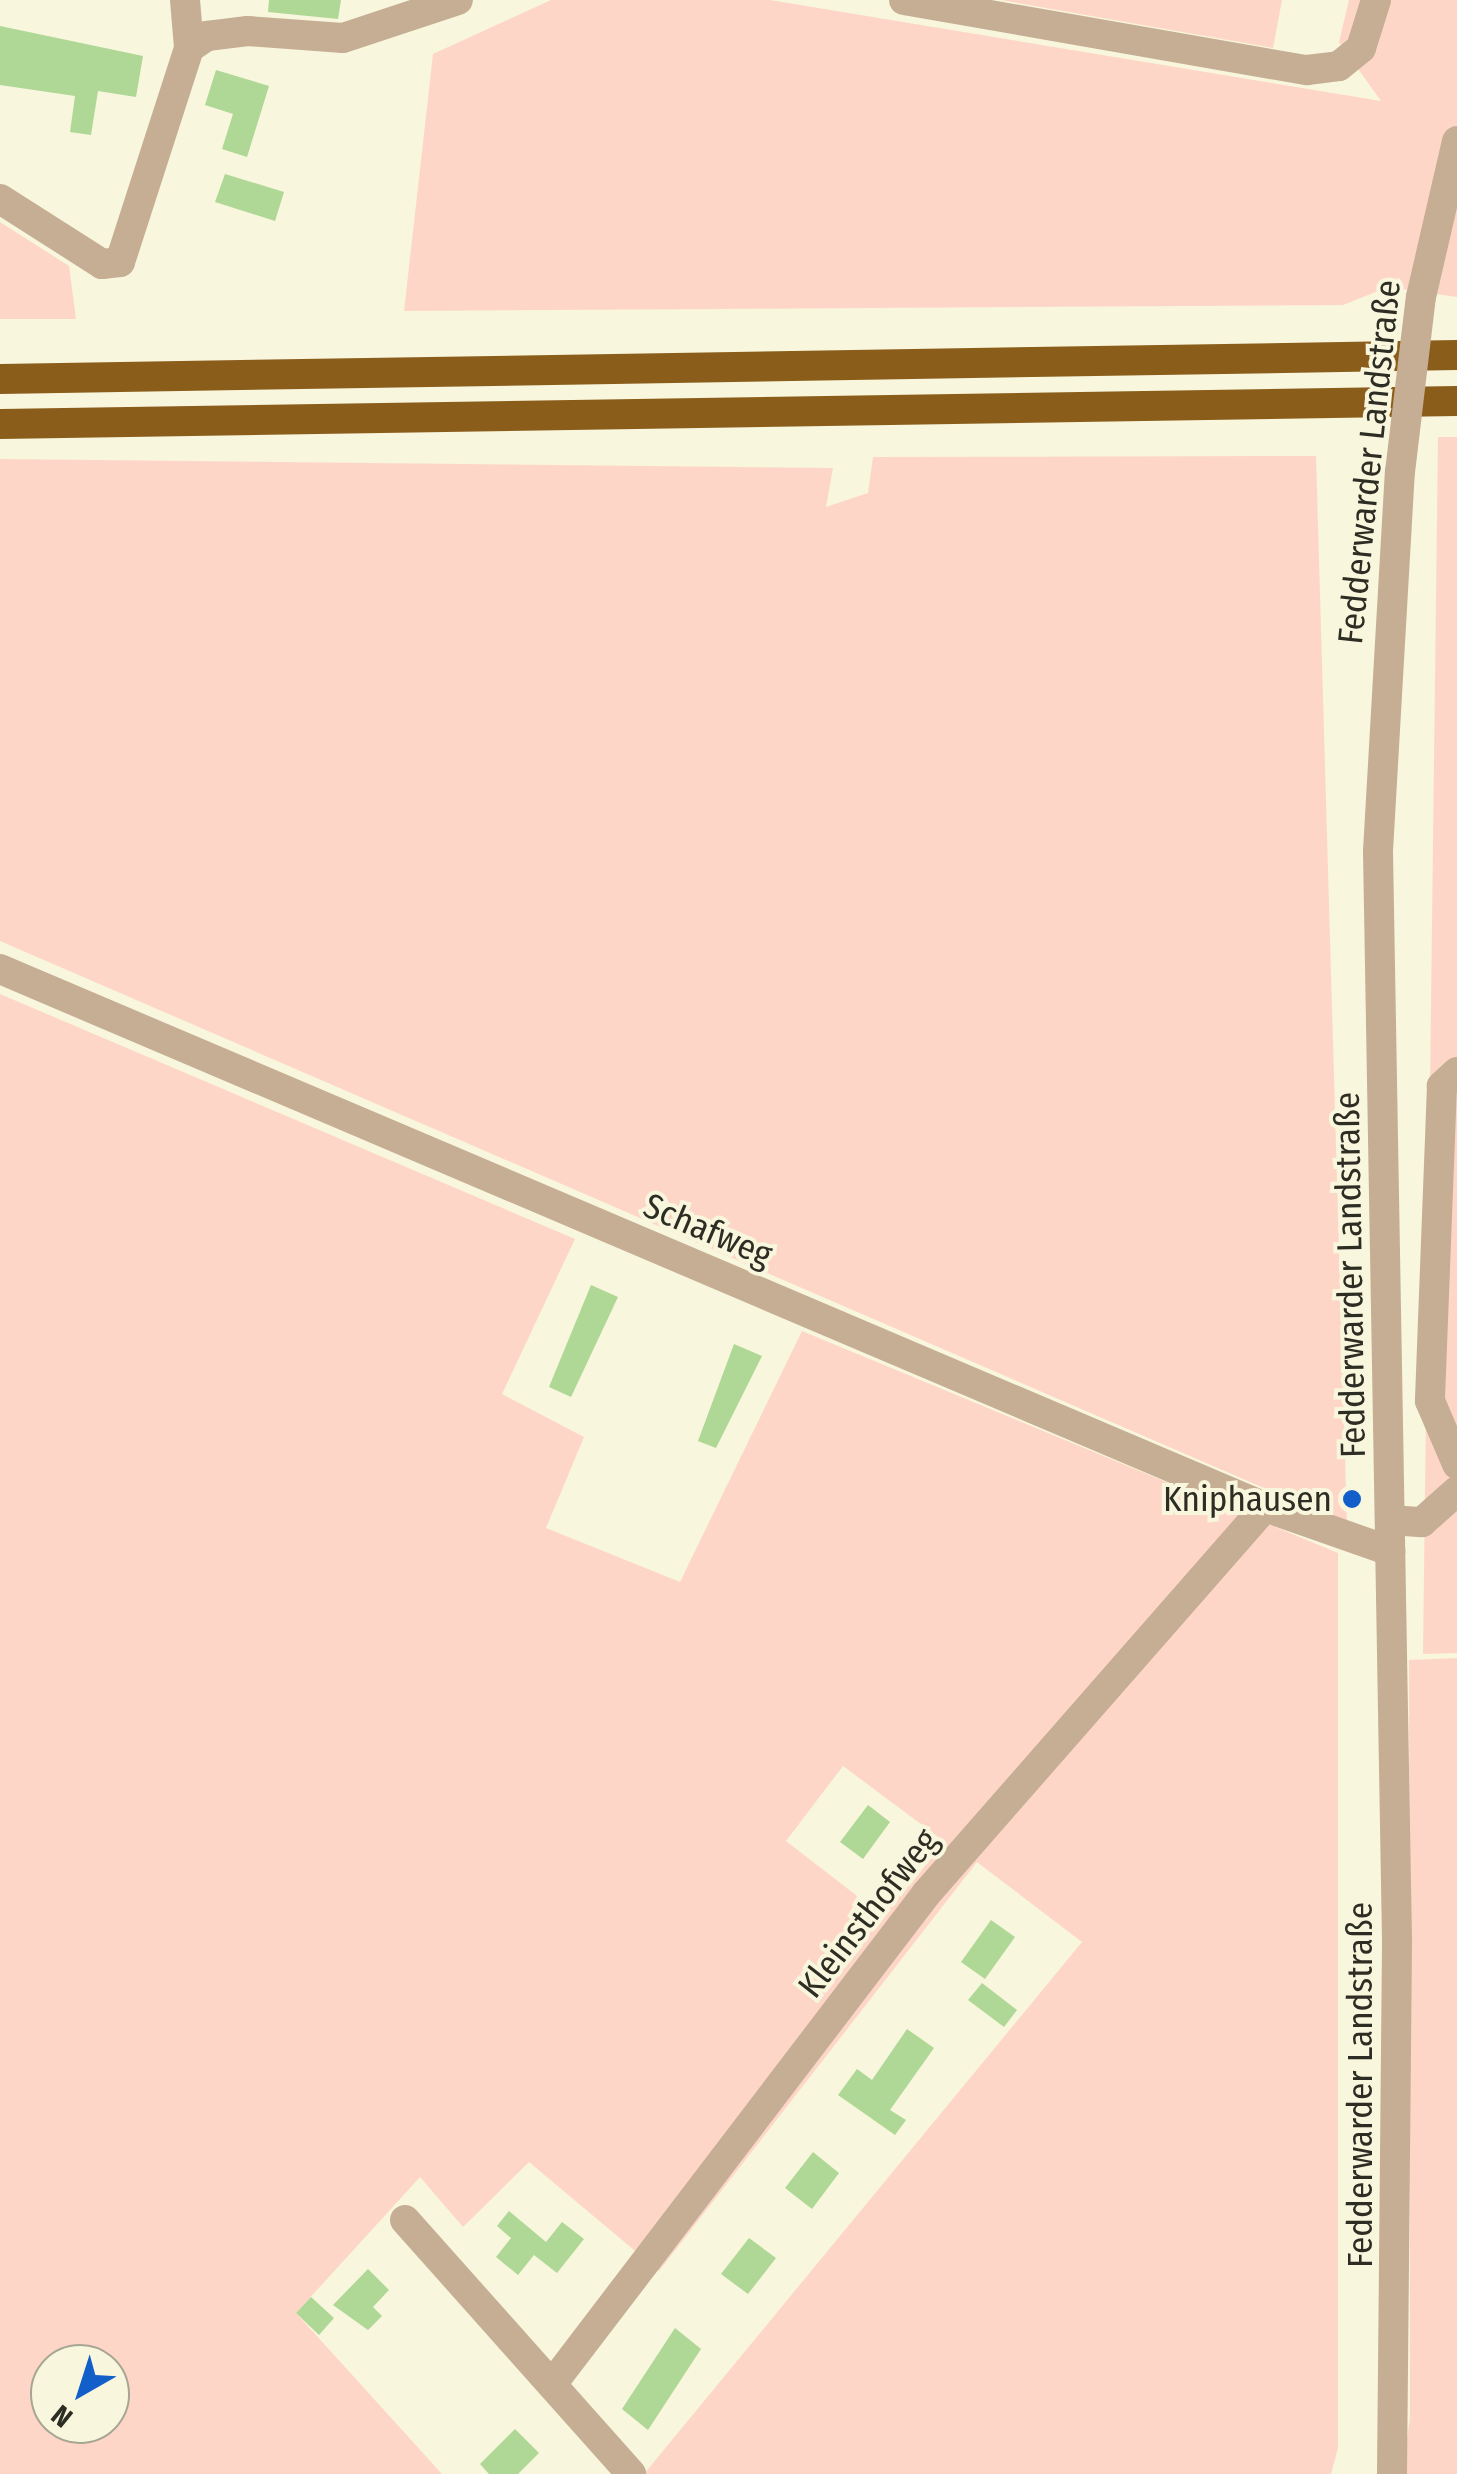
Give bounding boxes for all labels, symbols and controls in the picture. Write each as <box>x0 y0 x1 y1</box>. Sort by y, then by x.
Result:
street label: Fedderwarder Landstraße <box>1329 278 1409 646</box>
street label: Fedderwarder Landstraße <box>1326 1092 1374 1458</box>
street label: Schafweg <box>638 1184 778 1276</box>
place label: Kniphausen <box>1163 1478 1332 1520</box>
marker: Kniphausen <box>1341 1488 1363 1510</box>
street label: Kleinsthofweg <box>789 1820 947 2006</box>
street label: Fedderwarder Landstraße <box>1339 1902 1381 2268</box>
north arrow <box>30 2344 130 2444</box>
text: N <box>45 2398 79 2434</box>

